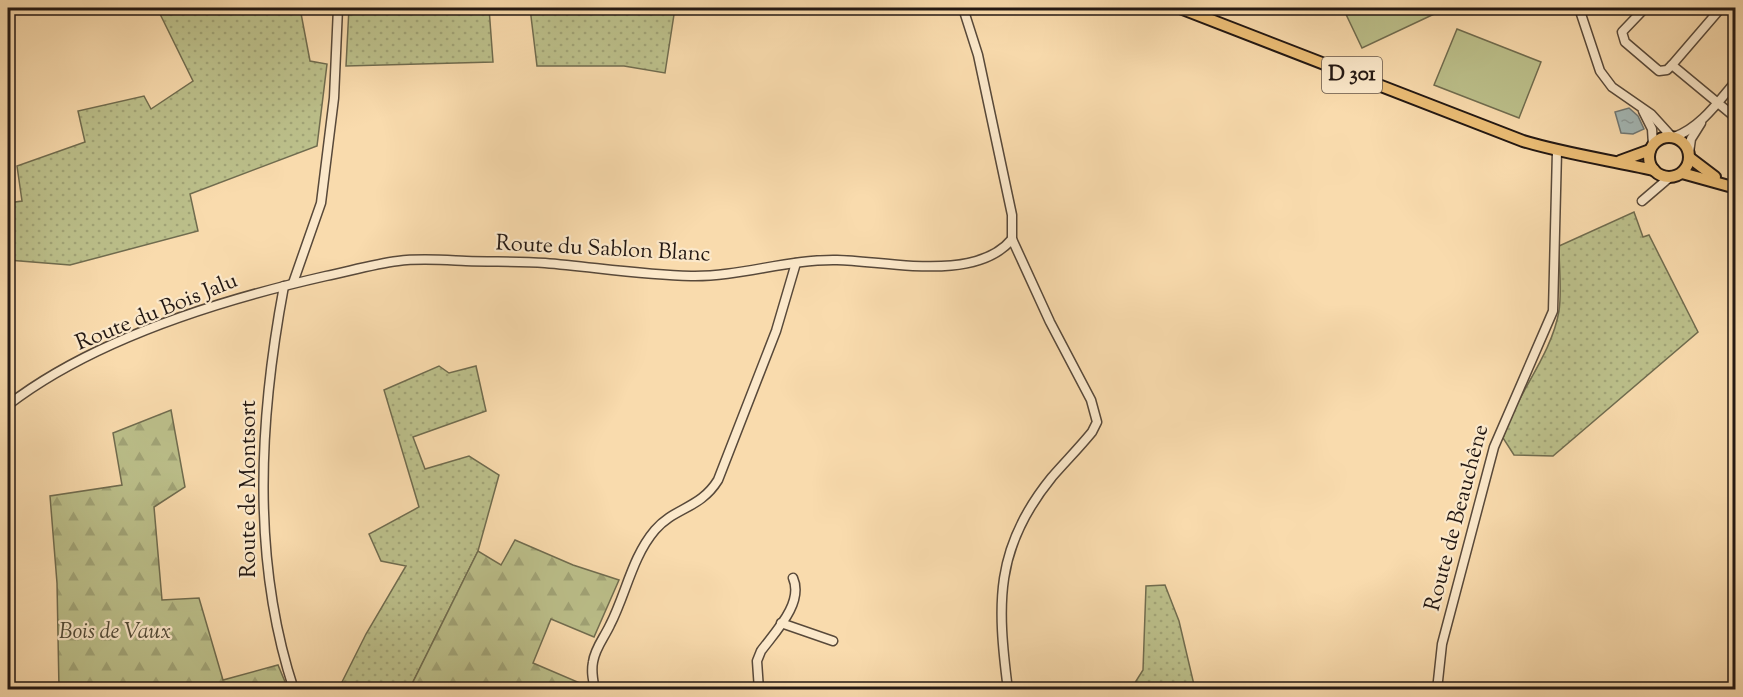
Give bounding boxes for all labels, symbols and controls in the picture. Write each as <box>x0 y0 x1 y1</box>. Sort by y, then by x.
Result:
road number: D 301 <box>1322 57 1382 93</box>
street label: Route du Sablon Blanc <box>495 228 711 272</box>
street label: Route du Bois Jalu <box>71 266 243 360</box>
street label: Route de Montsort <box>234 399 266 578</box>
street label: Route de Beauchêne <box>1418 421 1498 615</box>
park label: Bois de Vaux <box>59 617 171 649</box>

